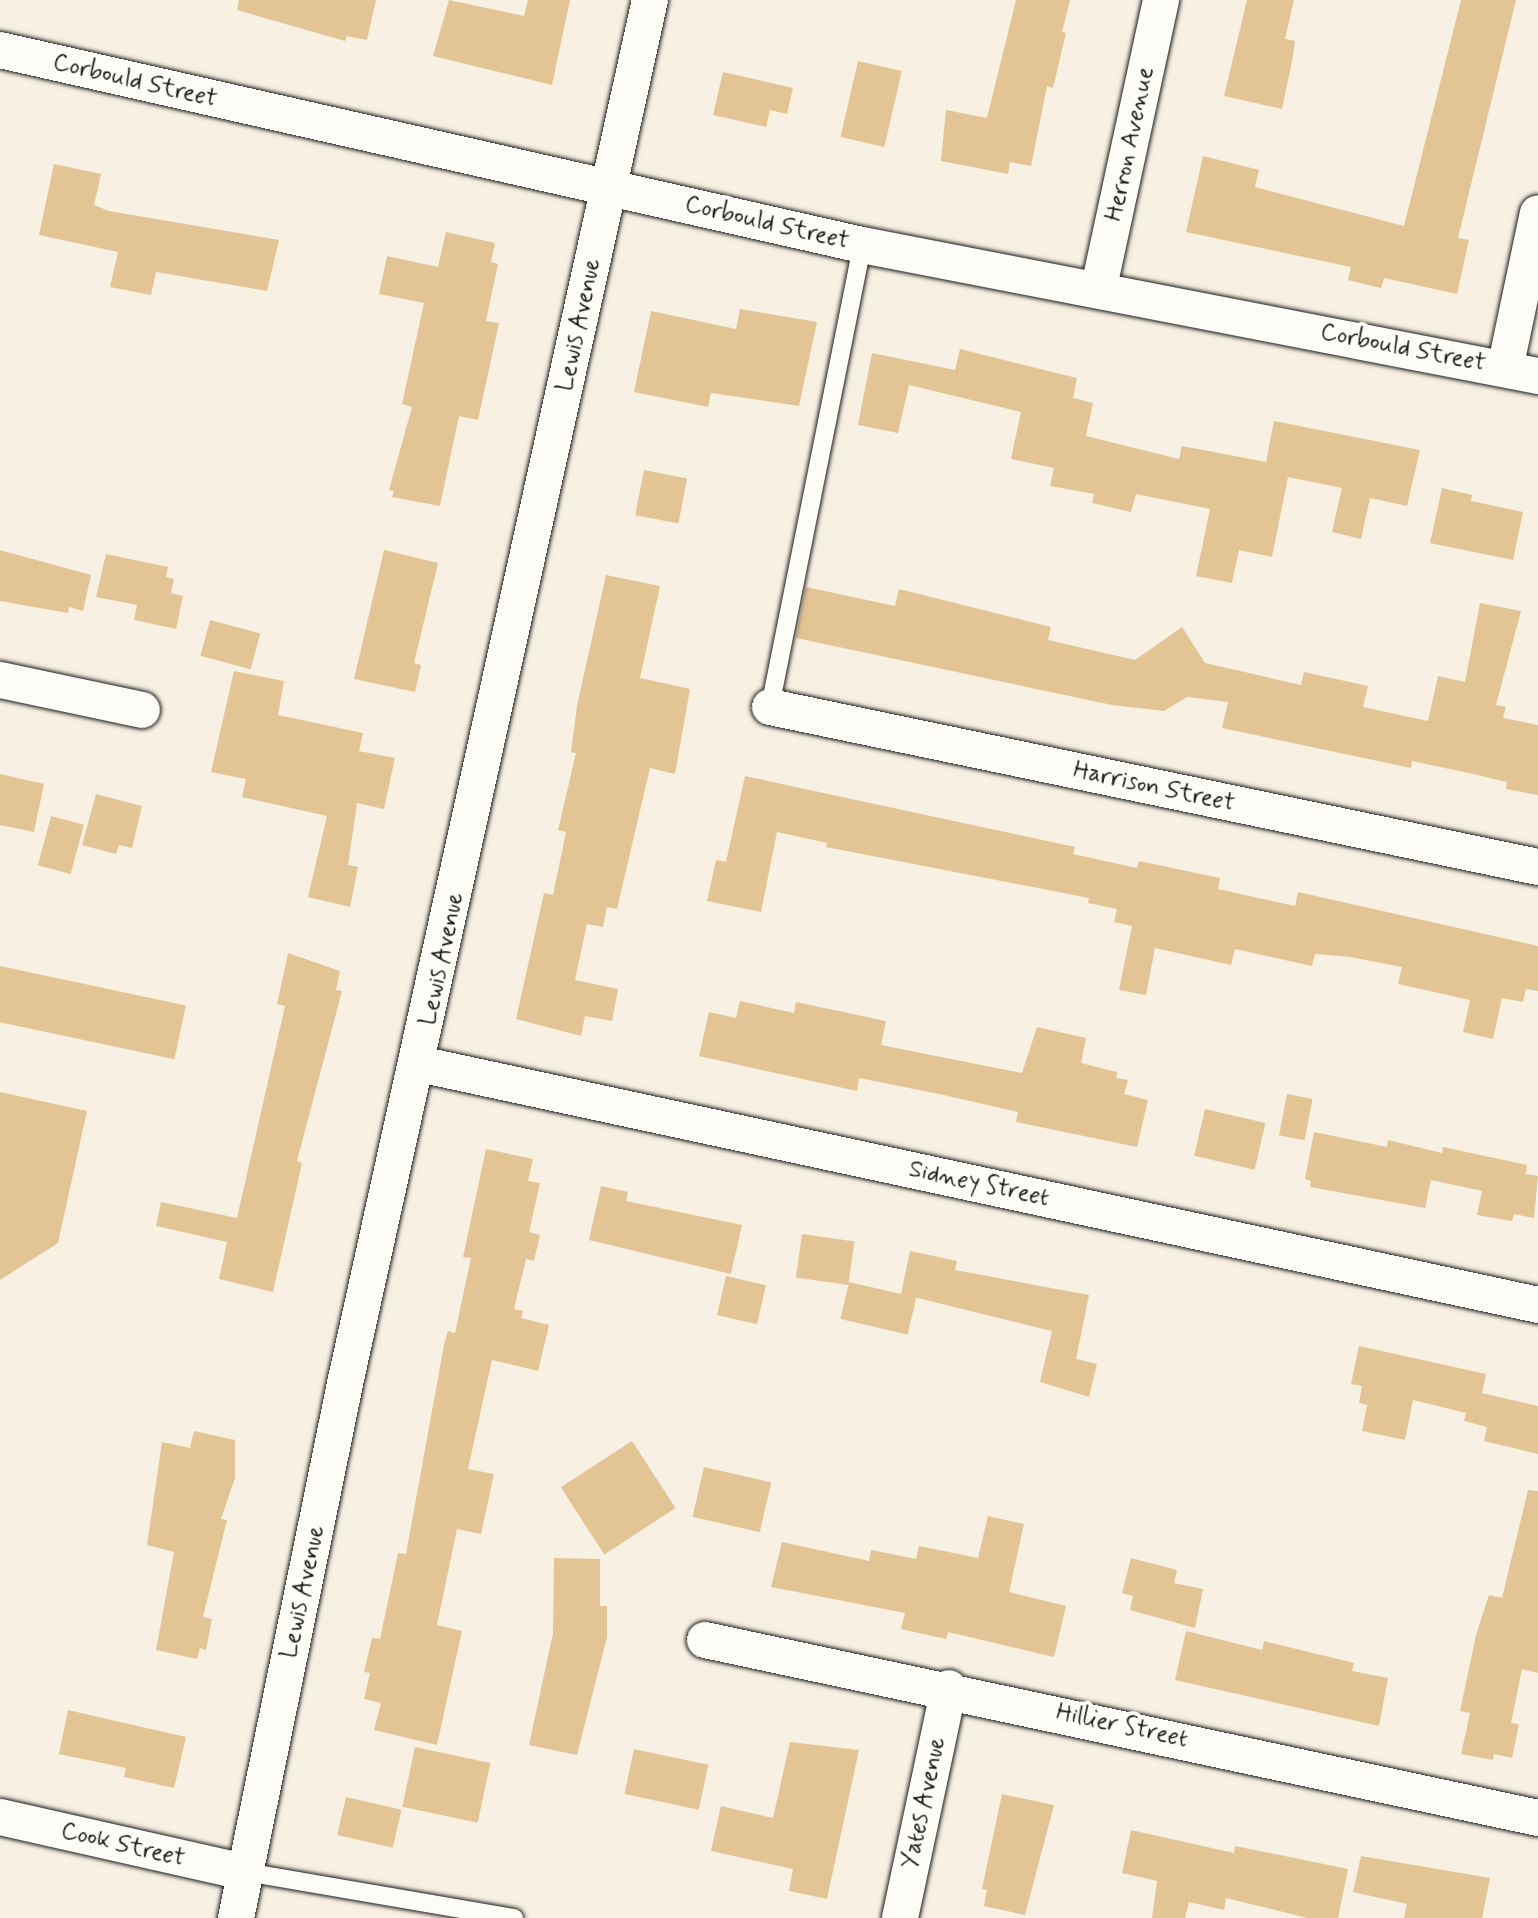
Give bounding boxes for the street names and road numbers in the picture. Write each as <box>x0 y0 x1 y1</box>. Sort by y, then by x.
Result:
street label: Corbould Street <box>51 48 219 114</box>
street label: Herron Avenue <box>1100 68 1160 220</box>
street label: Corbould Street <box>683 190 851 256</box>
street label: Lewis Avenue <box>550 254 608 396</box>
street label: Corbould Street <box>1319 318 1487 378</box>
street label: Harrison Street <box>1071 756 1237 818</box>
street label: Lewis Avenue <box>413 888 471 1030</box>
street label: Sidney Street <box>904 1155 1054 1213</box>
street label: Lewis Avenue <box>274 1521 332 1663</box>
street label: Hillier Street <box>1051 1698 1193 1754</box>
street label: Yates Avenue <box>896 1733 952 1873</box>
street label: Cook Street <box>59 1817 187 1873</box>

